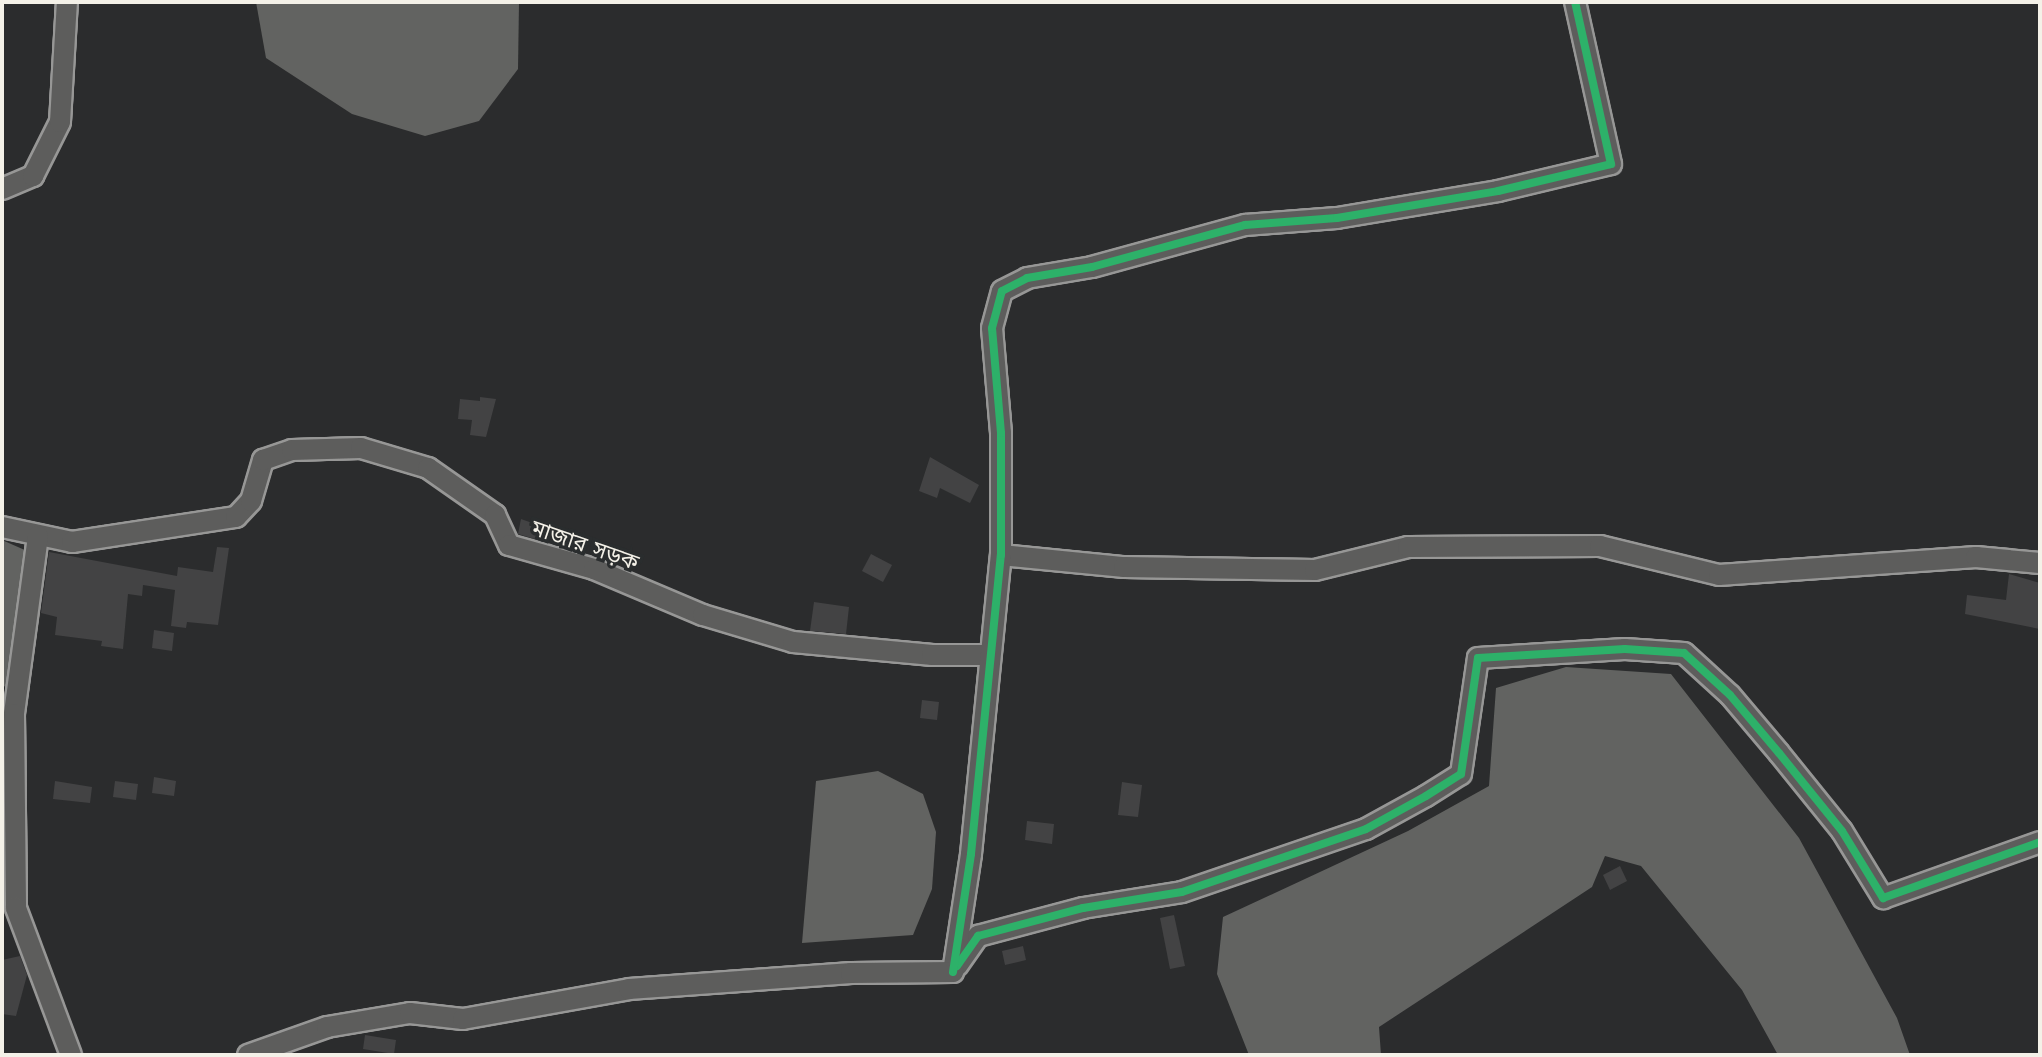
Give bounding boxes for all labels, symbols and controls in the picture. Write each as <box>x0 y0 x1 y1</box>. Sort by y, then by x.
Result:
street label: মাজার সড়ক <box>528 514 642 576</box>

